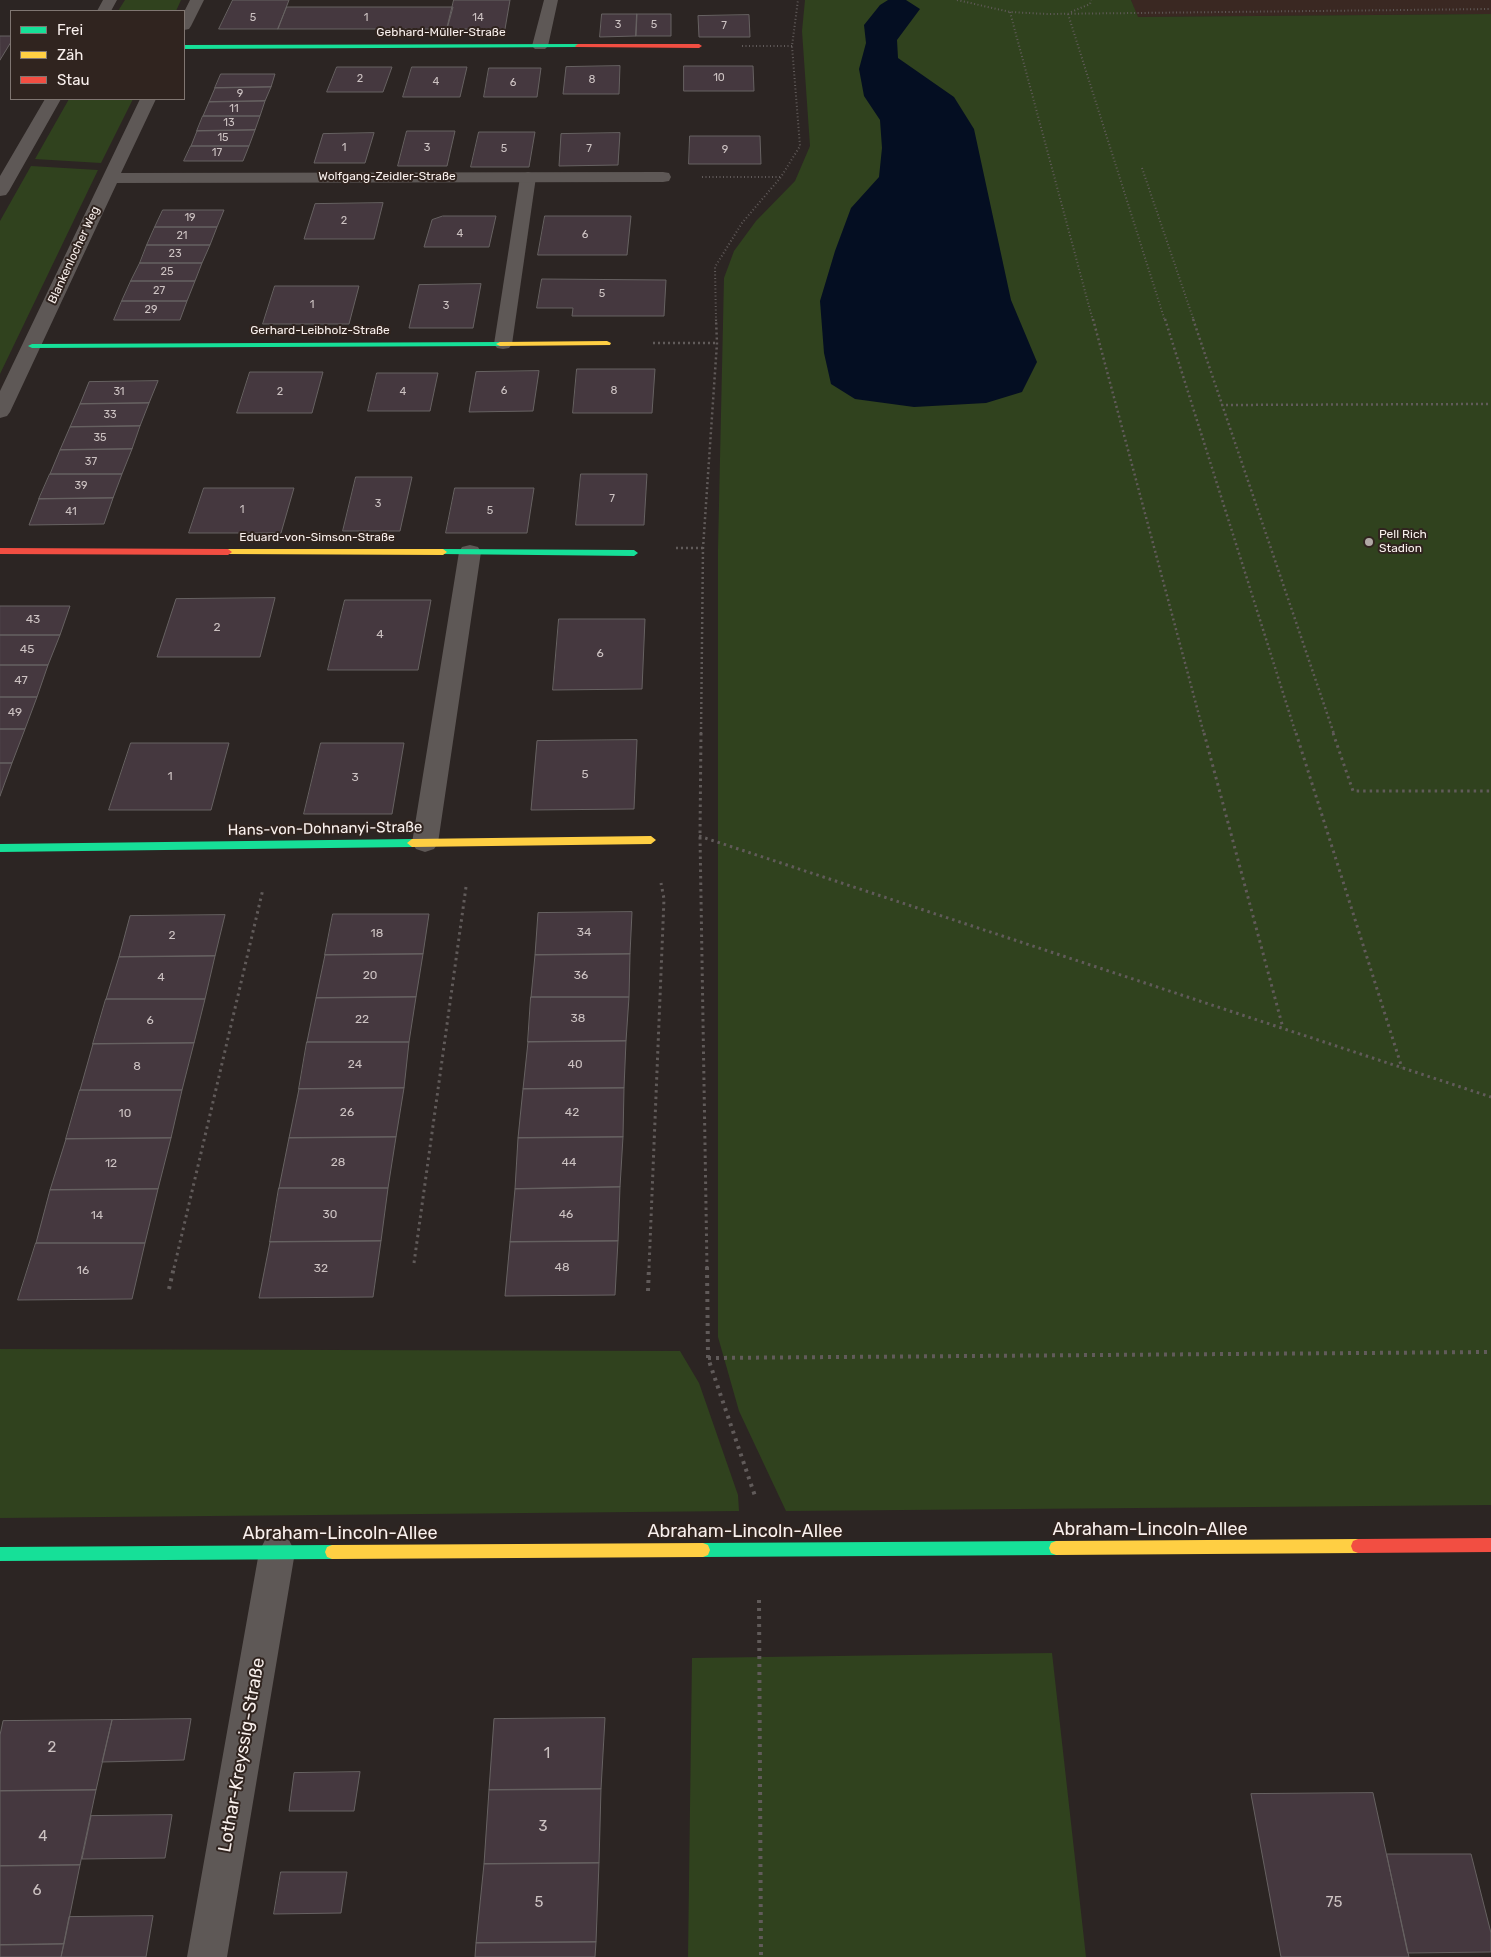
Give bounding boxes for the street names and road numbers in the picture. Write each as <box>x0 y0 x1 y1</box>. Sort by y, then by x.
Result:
street label: Gebhard-Müller-Straße <box>376 26 506 40</box>
street label: Wolfgang-Zeidler-Straße <box>318 170 456 184</box>
street label: Blankenlocher Weg <box>45 204 103 306</box>
street label: Gerhard-Leibholz-Straße <box>250 324 390 338</box>
street label: Eduard-von-Simson-Straße <box>239 531 395 545</box>
street label: Hans-von-Dohnanyi-Straße <box>227 818 423 840</box>
street label: Abraham-Lincoln-Allee <box>1052 1519 1248 1541</box>
street label: Abraham-Lincoln-Allee <box>647 1521 843 1543</box>
street label: Abraham-Lincoln-Allee <box>242 1523 438 1545</box>
street label: Lothar-Kreyssig-Straße <box>214 1656 270 1854</box>

